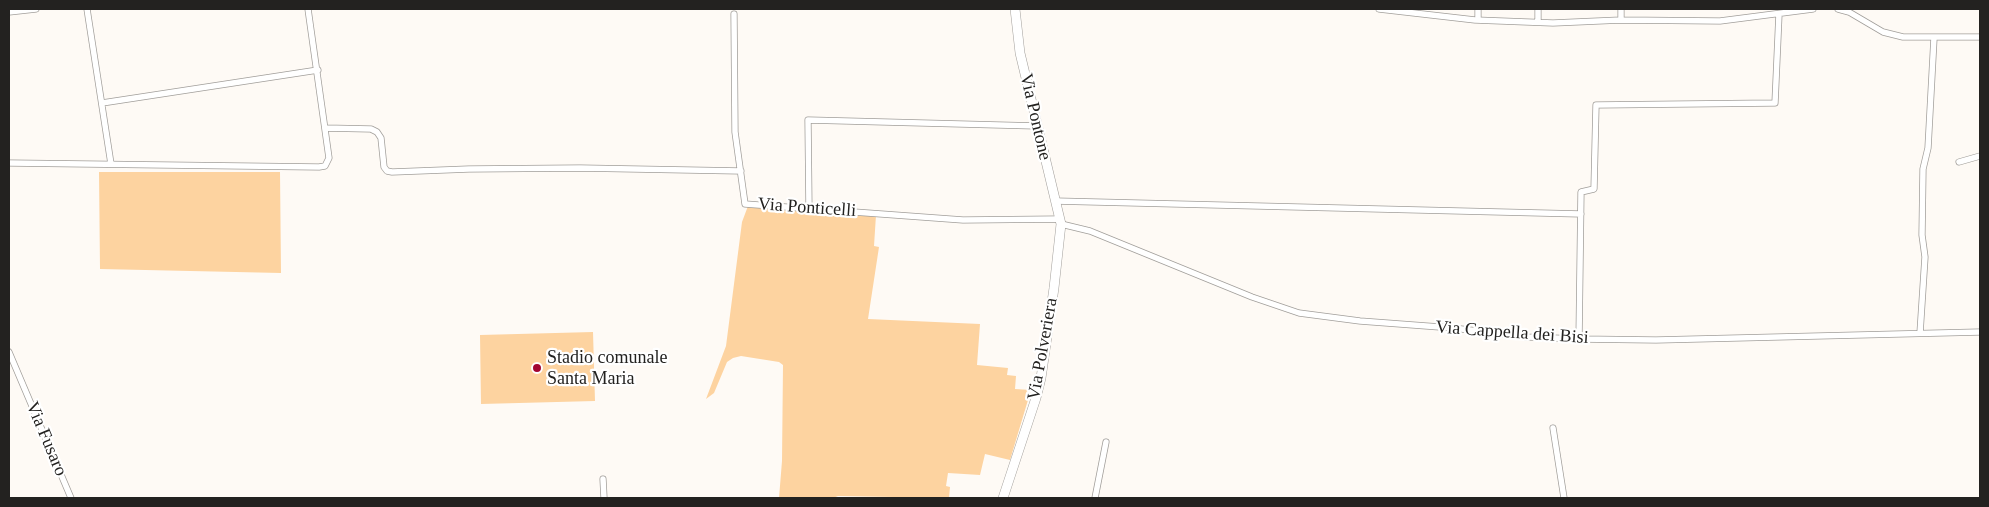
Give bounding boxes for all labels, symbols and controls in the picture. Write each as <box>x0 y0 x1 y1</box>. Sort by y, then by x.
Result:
street label: Via Pontone <box>1015 71 1055 163</box>
street label: Via Ponticelli <box>757 194 857 222</box>
street label: Via Polveriera <box>1023 296 1063 402</box>
street label: Via Cappella dei Bisi <box>1435 317 1589 349</box>
place label: Stadio comunale Santa Maria <box>547 347 667 389</box>
marker: Stadio comunale Santa Maria <box>531 362 543 374</box>
street label: Via Fusaro <box>21 399 71 479</box>

